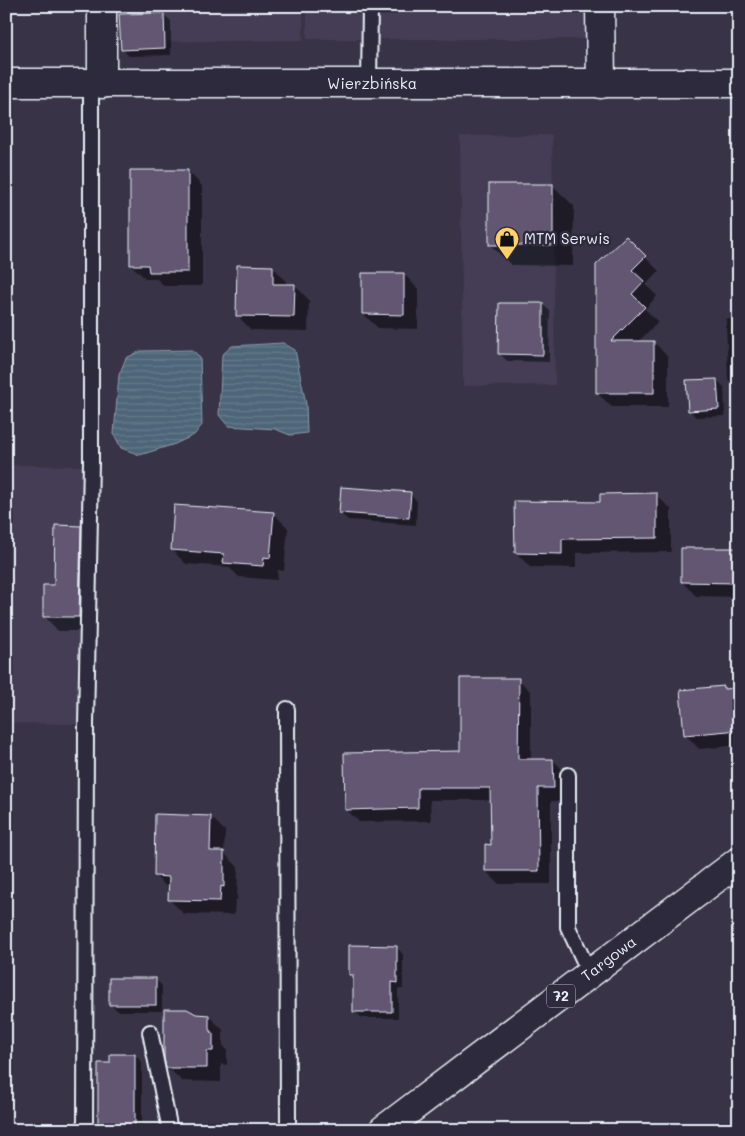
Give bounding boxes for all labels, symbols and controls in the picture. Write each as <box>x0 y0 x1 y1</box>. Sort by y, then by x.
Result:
street label: Wierzbińska <box>327 73 417 93</box>
shop icon: MTM Serwis <box>494 226 520 260</box>
place label: MTM Serwis <box>524 228 610 248</box>
street label: Targowa <box>577 931 640 985</box>
road number: 72 <box>547 984 575 1008</box>

